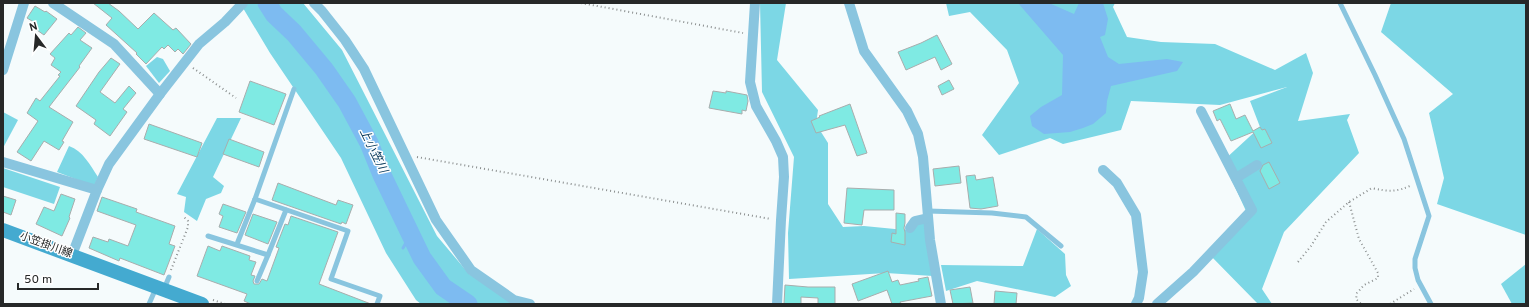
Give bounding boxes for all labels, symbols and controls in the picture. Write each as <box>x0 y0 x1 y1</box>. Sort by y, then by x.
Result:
north arrow <box>16 16 56 56</box>
text: N <box>28 20 39 35</box>
water label: 上小笠川 <box>355 126 392 178</box>
street label: 小笠掛川線 <box>18 229 74 261</box>
scale bar <box>18 265 98 291</box>
text: 50 m <box>24 272 52 288</box>

